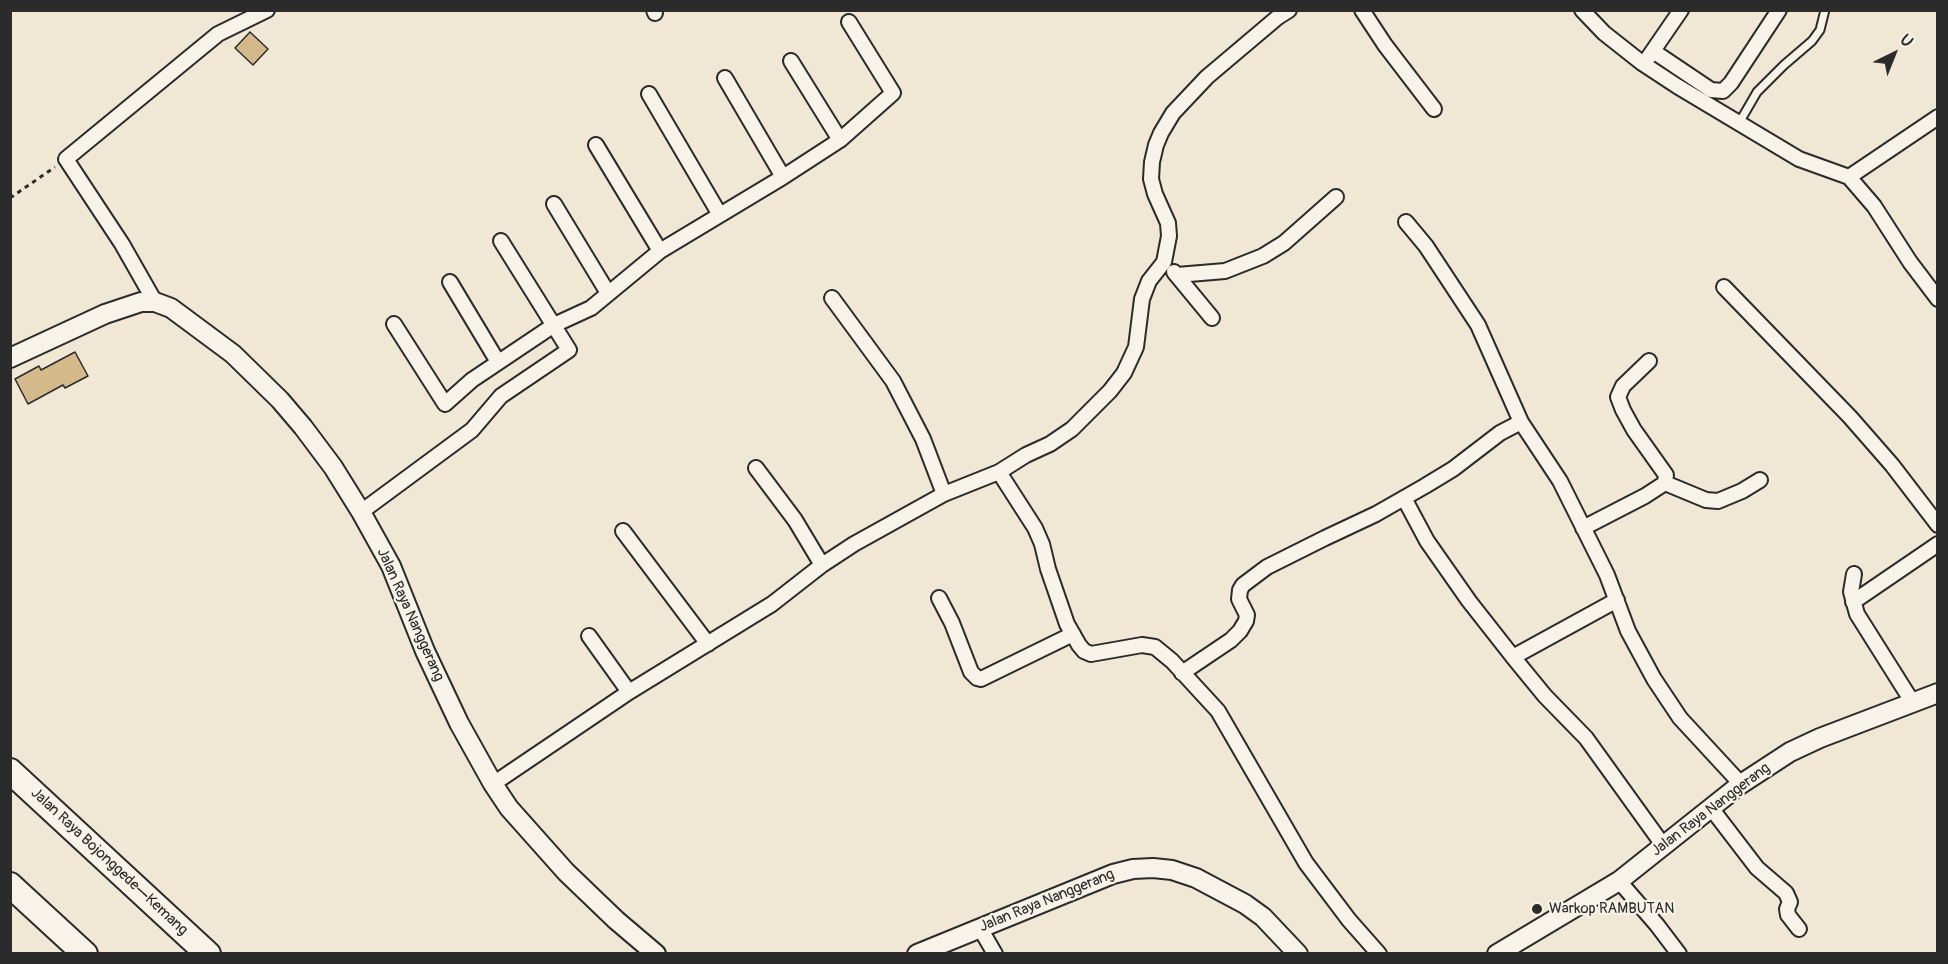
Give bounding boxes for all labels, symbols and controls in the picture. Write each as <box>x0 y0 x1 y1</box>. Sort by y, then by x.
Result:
north arrow <box>1864 24 1924 84</box>
text: U <box>1896 30 1917 52</box>
street label: Jalan Raya Nanggerang <box>373 546 447 684</box>
street label: Jalan Raya Nanggerang <box>1648 760 1774 860</box>
street label: Jalan Raya Bojonggede—Kemang <box>27 784 191 940</box>
street label: Jalan Raya Nanggerang <box>977 866 1117 936</box>
place label: Warkop RAMBUTAN <box>1549 900 1674 918</box>
marker: Warkop RAMBUTAN <box>1530 902 1544 916</box>

